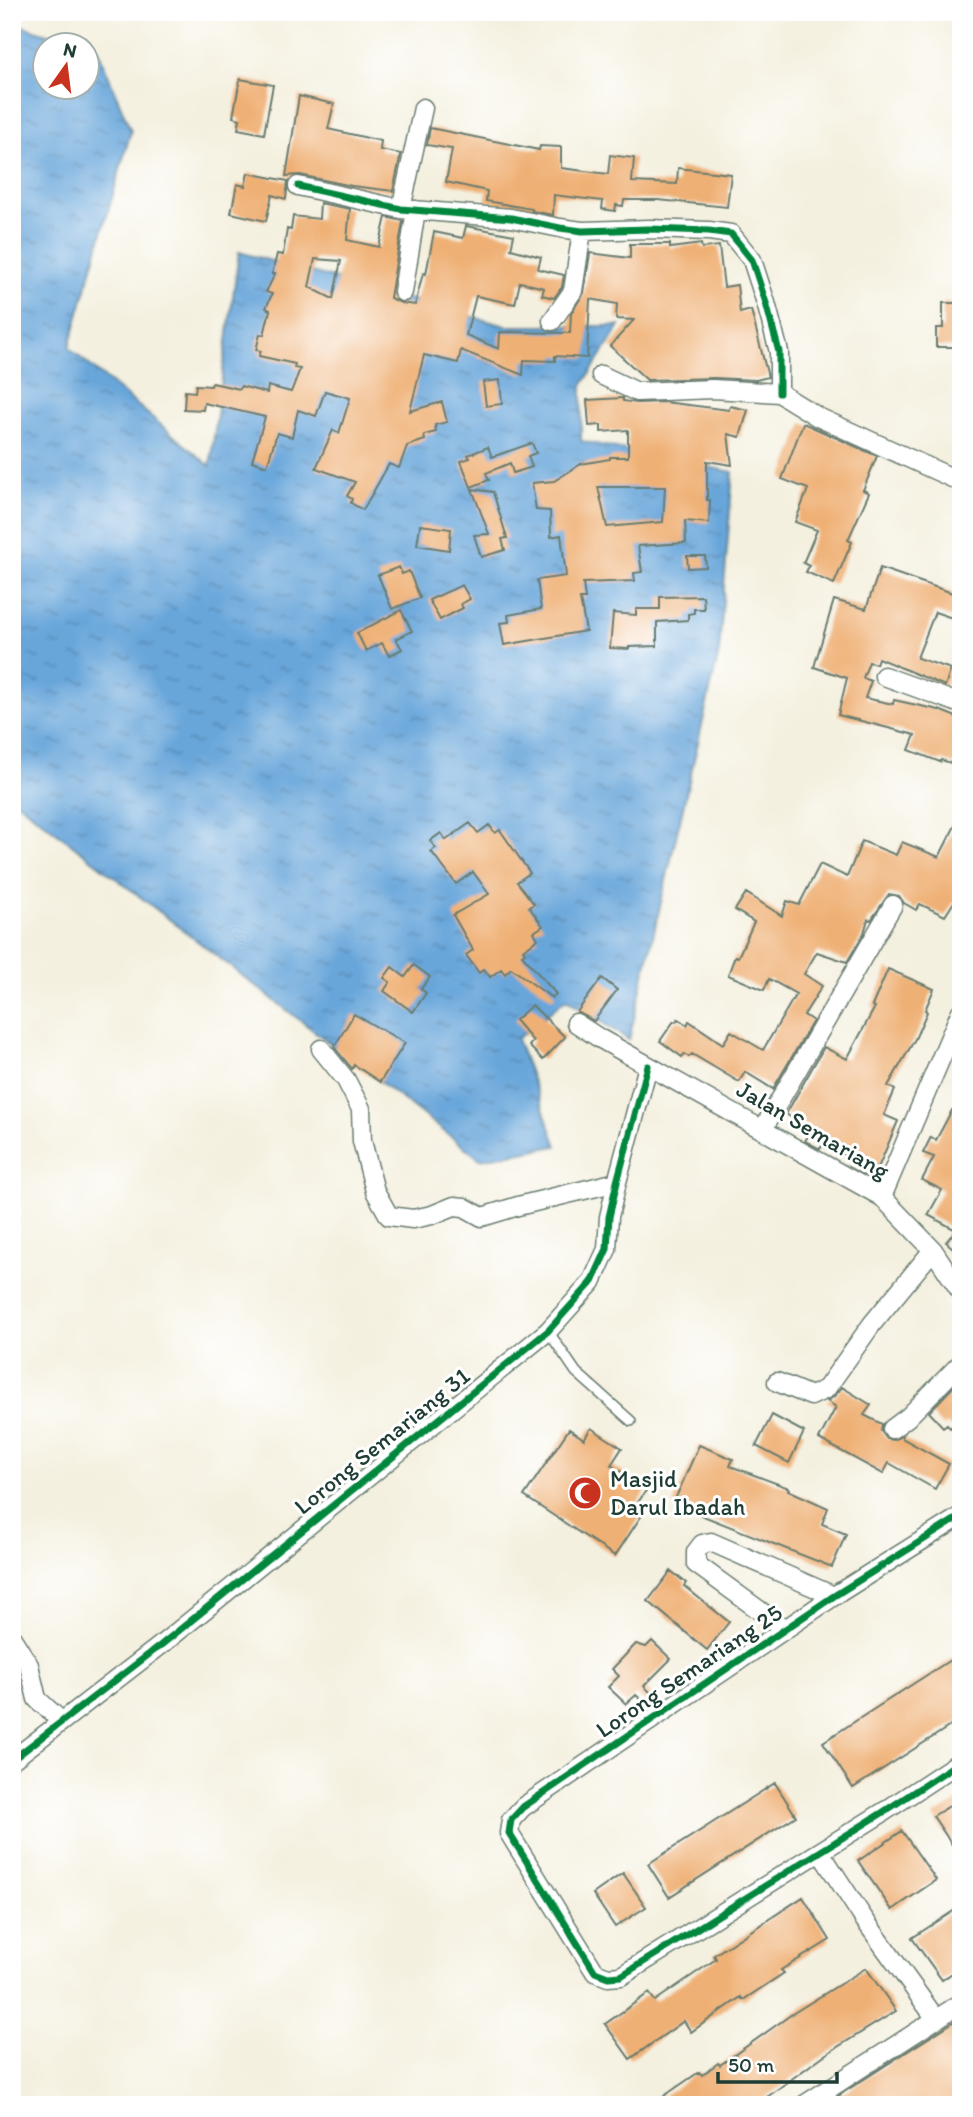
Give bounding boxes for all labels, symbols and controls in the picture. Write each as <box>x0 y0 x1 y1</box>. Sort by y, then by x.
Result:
north arrow <box>32 32 102 102</box>
text: N <box>61 37 79 63</box>
street label: Jalan Semariang <box>732 1074 895 1185</box>
street label: Lorong Semariang 31 <box>288 1361 475 1520</box>
place label: Masjid Darul Ibadah <box>610 1464 745 1521</box>
mosque icon: Masjid Darul Ibadah <box>566 1474 604 1512</box>
street label: Lorong Semariang 25 <box>590 1597 787 1744</box>
scale bar <box>718 2040 836 2084</box>
text: 50 m <box>728 2052 775 2077</box>

